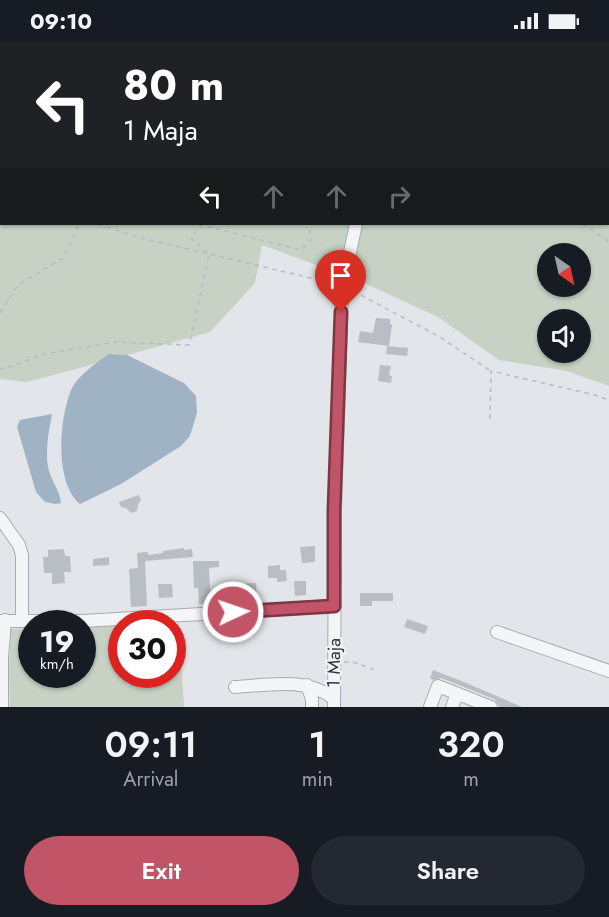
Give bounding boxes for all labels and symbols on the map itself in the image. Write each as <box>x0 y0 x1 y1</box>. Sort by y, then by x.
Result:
north arrow <box>537 243 591 297</box>
pin <box>315 250 366 312</box>
position arrow <box>201 580 265 644</box>
speed limit sign: 30 <box>108 610 186 688</box>
street label: 1 Maja <box>321 638 347 688</box>

